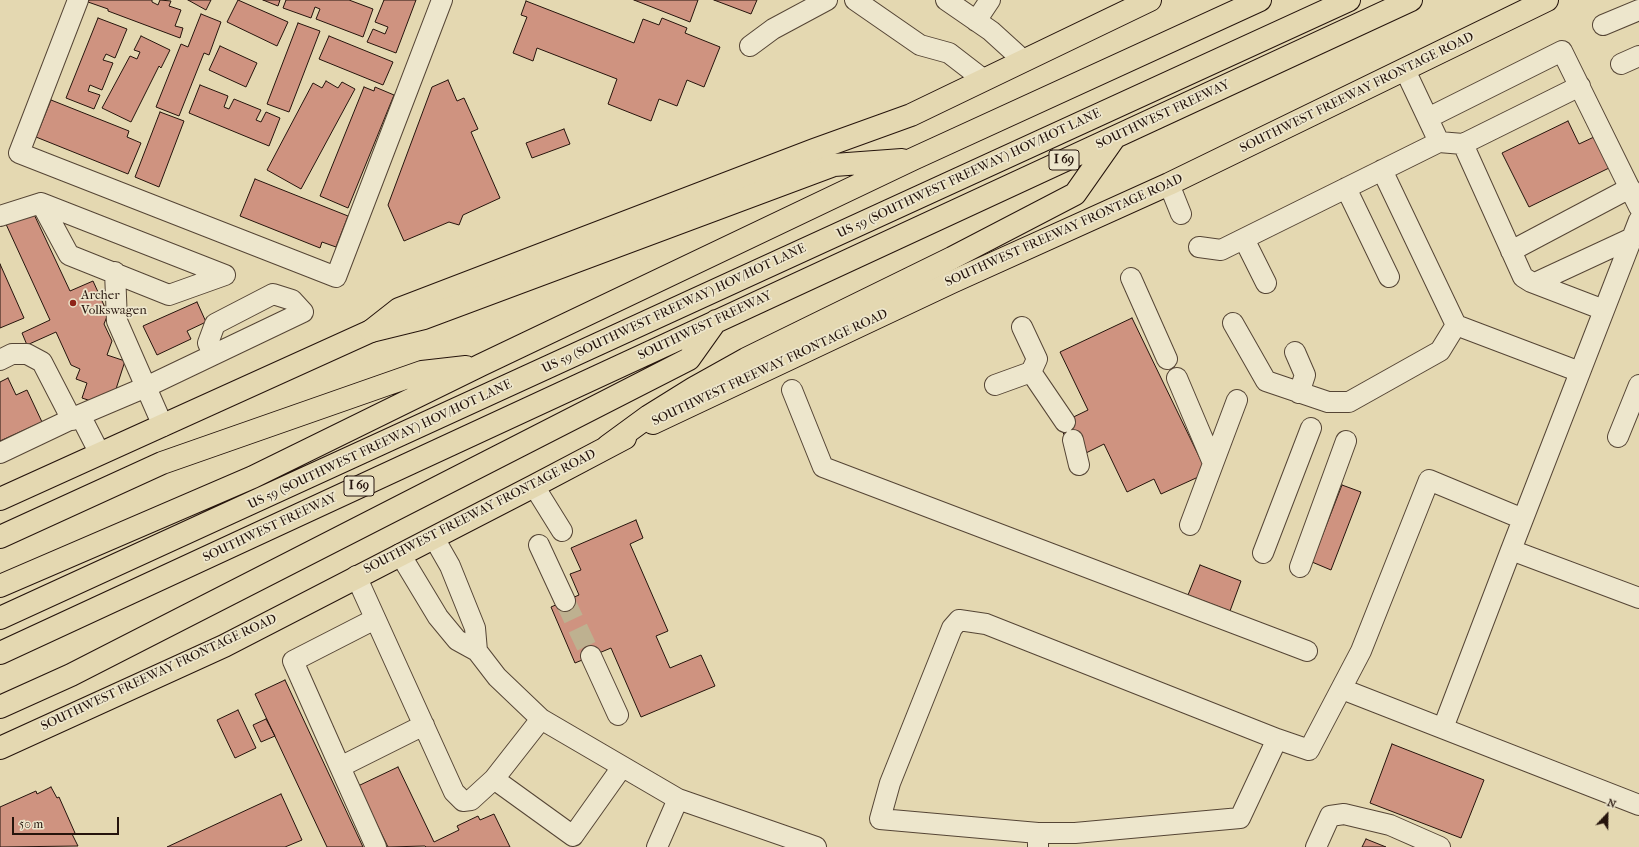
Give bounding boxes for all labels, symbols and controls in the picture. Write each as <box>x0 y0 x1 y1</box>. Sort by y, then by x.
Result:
street label: SOUTHWEST FREEWAY FRONTAGE ROAD <box>1237 29 1477 157</box>
street label: SOUTHWEST FREEWAY <box>1094 77 1232 153</box>
street label: US 59 (SOUTHWEST FREEWAY) HOV/HOT LANE <box>834 106 1104 242</box>
road number: I 69 <box>1049 150 1079 170</box>
street label: SOUTHWEST FREEWAY FRONTAGE ROAD <box>943 171 1185 291</box>
street label: US 59 (SOUTHWEST FREEWAY) HOV/HOT LANE <box>539 241 809 377</box>
place label: Archer Volkswagen <box>81 288 147 319</box>
street label: SOUTHWEST FREEWAY <box>636 288 774 364</box>
marker: Archer Volkswagen <box>68 298 78 308</box>
street label: SOUTHWEST FREEWAY FRONTAGE ROAD <box>649 306 891 430</box>
street label: US 59 (SOUTHWEST FREEWAY) HOV/HOT LANE <box>245 377 515 513</box>
street label: SOUTHWEST FREEWAY FRONTAGE ROAD <box>361 446 599 578</box>
road number: I 69 <box>344 476 374 496</box>
street label: SOUTHWEST FREEWAY <box>201 490 339 566</box>
street label: SOUTHWEST FREEWAY FRONTAGE ROAD <box>38 611 280 735</box>
north arrow <box>1587 795 1627 835</box>
text: N <box>1605 796 1618 811</box>
scale bar <box>14 809 121 835</box>
text: 50 m <box>19 817 43 831</box>

